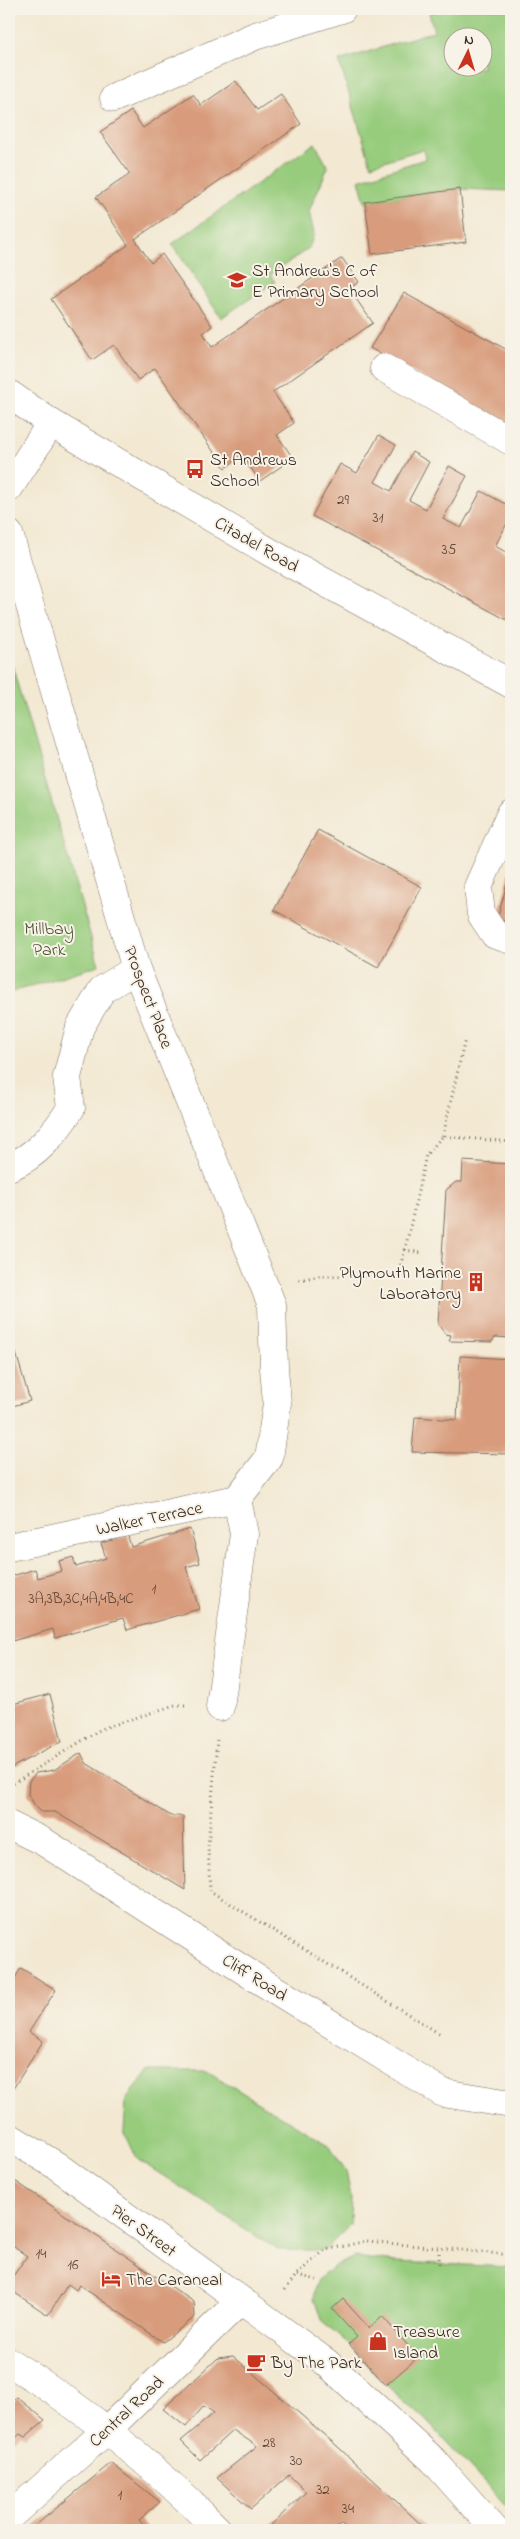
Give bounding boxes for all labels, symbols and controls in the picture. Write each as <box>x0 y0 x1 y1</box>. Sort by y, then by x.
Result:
north arrow <box>442 28 492 78</box>
text: N <box>463 30 475 51</box>
place label: St Andrew's C of E Primary School <box>252 259 379 306</box>
school or university icon: St Andrew's C of E Primary School <box>226 269 248 291</box>
place label: St Andrews School <box>210 448 297 495</box>
bus stop icon: St Andrews School <box>184 458 206 480</box>
house number: 29 <box>337 489 349 511</box>
house number: 31 <box>373 507 384 529</box>
street label: Citadel Road <box>209 511 303 580</box>
house number: 35 <box>442 539 457 561</box>
park label: Millbay Park <box>24 917 74 964</box>
street label: Prospect Place <box>116 943 179 1054</box>
place label: Plymouth Marine Laboratory <box>340 1261 462 1308</box>
building icon: Plymouth Marine Laboratory <box>465 1271 487 1293</box>
street label: Walker Terrace <box>94 1496 206 1544</box>
house number: 1 <box>152 1578 157 1600</box>
house number: 3A,3B,3C,4A,4B,4C <box>28 1588 134 1610</box>
street label: Cliff Road <box>216 1948 292 2009</box>
street label: Pier Street <box>104 2199 181 2264</box>
house number: 14 <box>36 2243 46 2265</box>
house number: 16 <box>67 2254 79 2276</box>
hotel icon: The Caraneal <box>100 2268 122 2290</box>
place label: The Caraneal <box>126 2268 222 2294</box>
place label: Treasure Island <box>393 2320 461 2367</box>
shop icon: Treasure Island <box>367 2330 389 2352</box>
cafe icon: By The Park <box>245 2351 267 2373</box>
place label: By The Park <box>270 2351 362 2377</box>
street label: Central Road <box>84 2371 171 2454</box>
house number: 28 <box>262 2432 276 2454</box>
house number: 30 <box>290 2450 303 2472</box>
house number: 32 <box>316 2479 330 2501</box>
house number: 1 <box>118 2484 123 2506</box>
house number: 34 <box>342 2498 354 2520</box>

